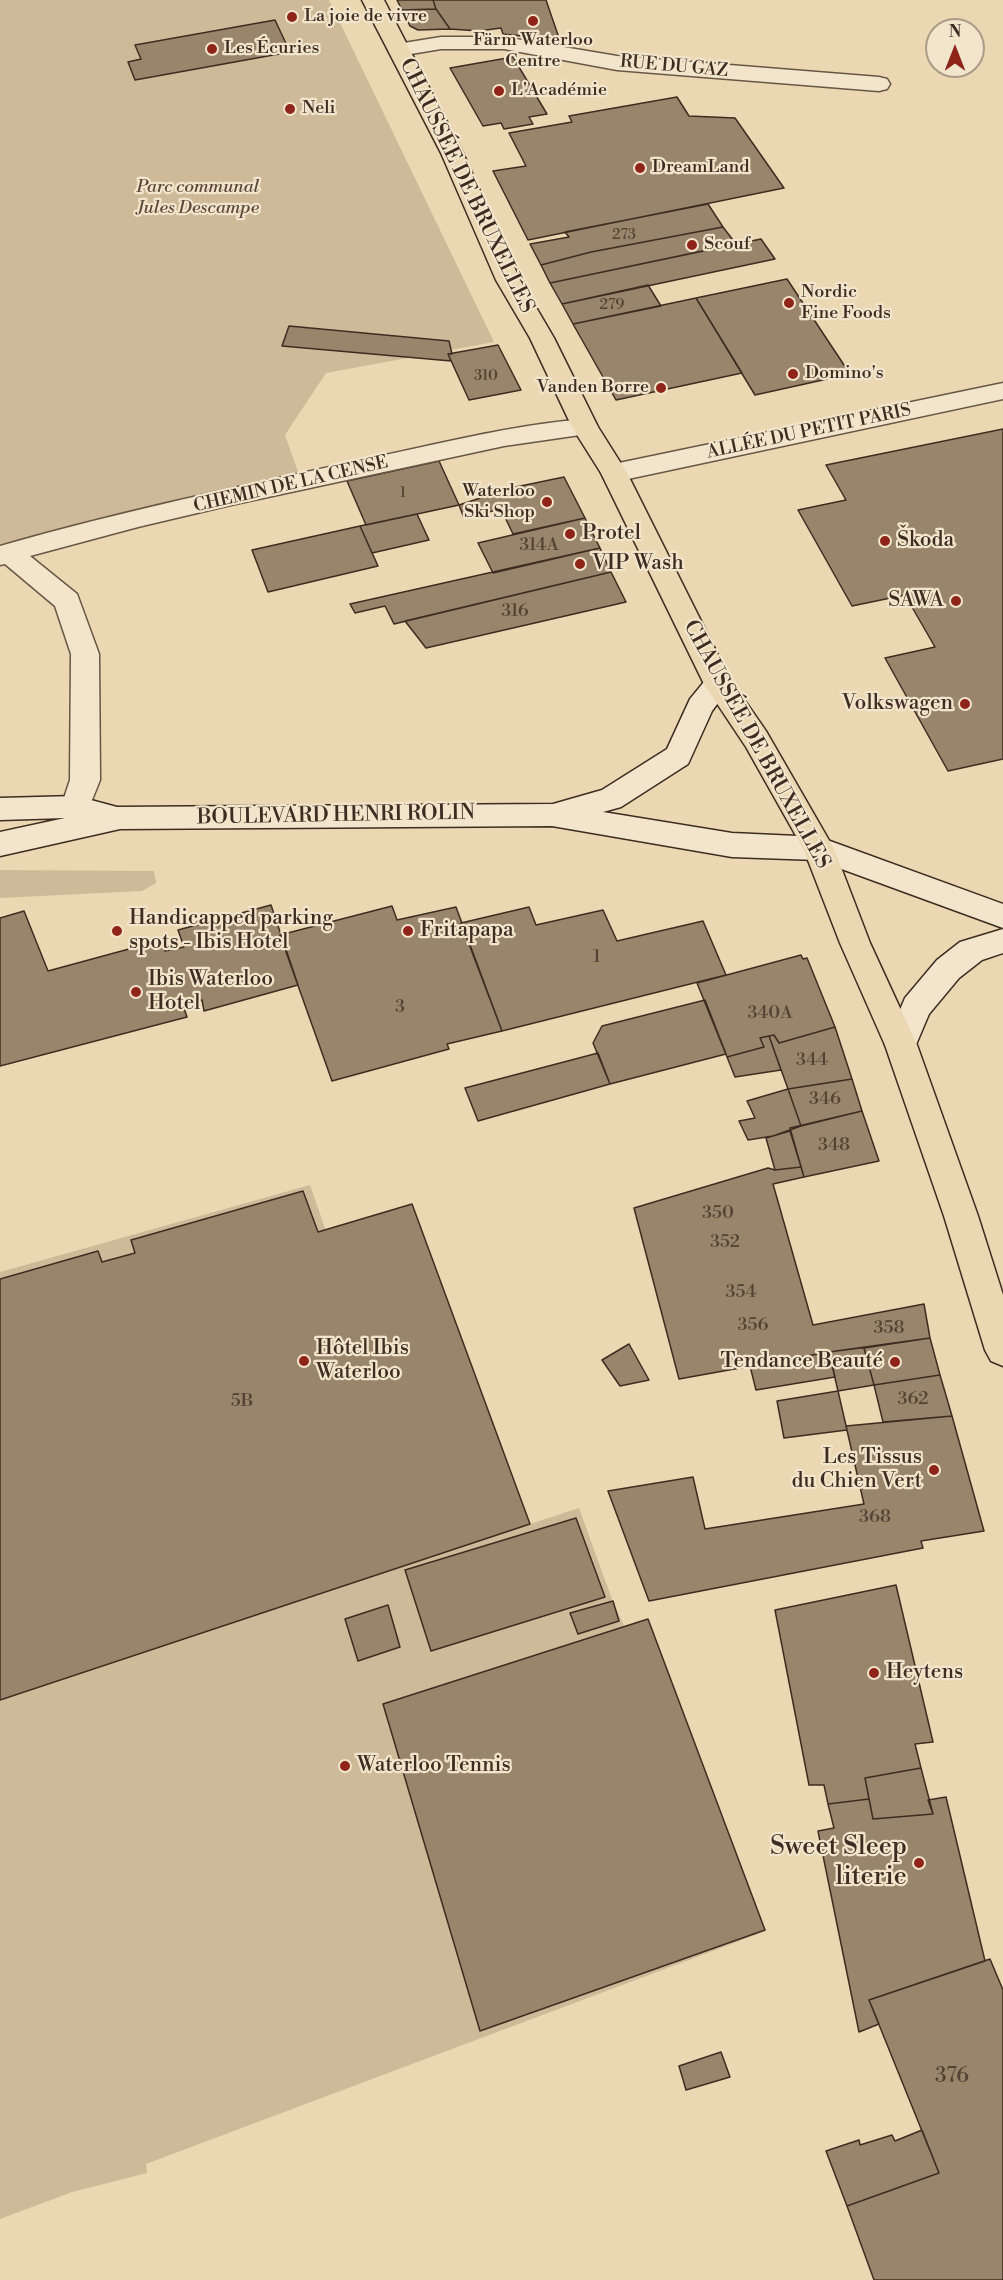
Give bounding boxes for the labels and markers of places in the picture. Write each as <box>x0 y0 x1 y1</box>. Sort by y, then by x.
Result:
place label: La joie de vivre <box>304 6 427 28</box>
marker: La joie de vivre <box>285 10 299 24</box>
marker: Färm Waterloo Centre <box>526 14 540 28</box>
place label: Färm Waterloo Centre <box>473 30 593 72</box>
place label: Les Écuries <box>224 38 319 60</box>
marker: Les Écuries <box>205 42 219 56</box>
place label: L'Académie <box>511 80 607 102</box>
marker: L'Académie <box>492 84 506 98</box>
place label: Neli <box>302 98 336 120</box>
marker: Neli <box>283 102 297 116</box>
place label: DreamLand <box>652 157 750 179</box>
marker: DreamLand <box>633 161 647 175</box>
place label: Scouf <box>704 234 750 256</box>
marker: Scouf <box>685 238 699 252</box>
place label: Nordic Fine Foods <box>801 282 891 324</box>
marker: Nordic Fine Foods <box>782 296 796 310</box>
place label: Domino's <box>805 363 884 385</box>
marker: Domino's <box>786 367 800 381</box>
place label: Vanden Borre <box>536 377 649 399</box>
marker: Vanden Borre <box>654 381 668 395</box>
place label: Waterloo Ski Shop <box>462 481 535 524</box>
marker: Waterloo Ski Shop <box>540 495 554 509</box>
place label: Protel <box>582 521 641 547</box>
marker: Protel <box>563 527 577 541</box>
place label: Škoda <box>897 528 954 554</box>
marker: Škoda <box>878 534 892 548</box>
place label: VIP Wash <box>592 551 684 577</box>
marker: VIP Wash <box>573 557 587 571</box>
place label: SAWA <box>888 588 944 614</box>
marker: SAWA <box>949 594 963 608</box>
place label: Volkswagen <box>841 691 953 717</box>
marker: Volkswagen <box>958 697 972 711</box>
place label: Handicapped parking spots - Ibis Hotel <box>129 906 333 956</box>
place label: Fritapapa <box>420 918 514 944</box>
marker: Handicapped parking spots - Ibis Hotel <box>110 924 124 938</box>
marker: Fritapapa <box>401 924 415 938</box>
place label: Ibis Waterloo Hotel <box>148 967 273 1017</box>
marker: Ibis Waterloo Hotel <box>129 985 143 999</box>
place label: Hôtel Ibis Waterloo <box>316 1336 409 1386</box>
place label: Tendance Beauté <box>721 1349 883 1375</box>
marker: Hôtel Ibis Waterloo <box>297 1354 311 1368</box>
marker: Tendance Beauté <box>888 1355 902 1369</box>
place label: Les Tissus du Chien Vert <box>792 1445 922 1495</box>
marker: Les Tissus du Chien Vert <box>927 1463 941 1477</box>
place label: Heytens <box>886 1660 963 1686</box>
marker: Heytens <box>867 1666 881 1680</box>
place label: Waterloo Tennis <box>357 1753 511 1779</box>
marker: Waterloo Tennis <box>338 1759 352 1773</box>
place label: Sweet Sleep literie <box>770 1832 907 1894</box>
marker: Sweet Sleep literie <box>912 1856 926 1870</box>

